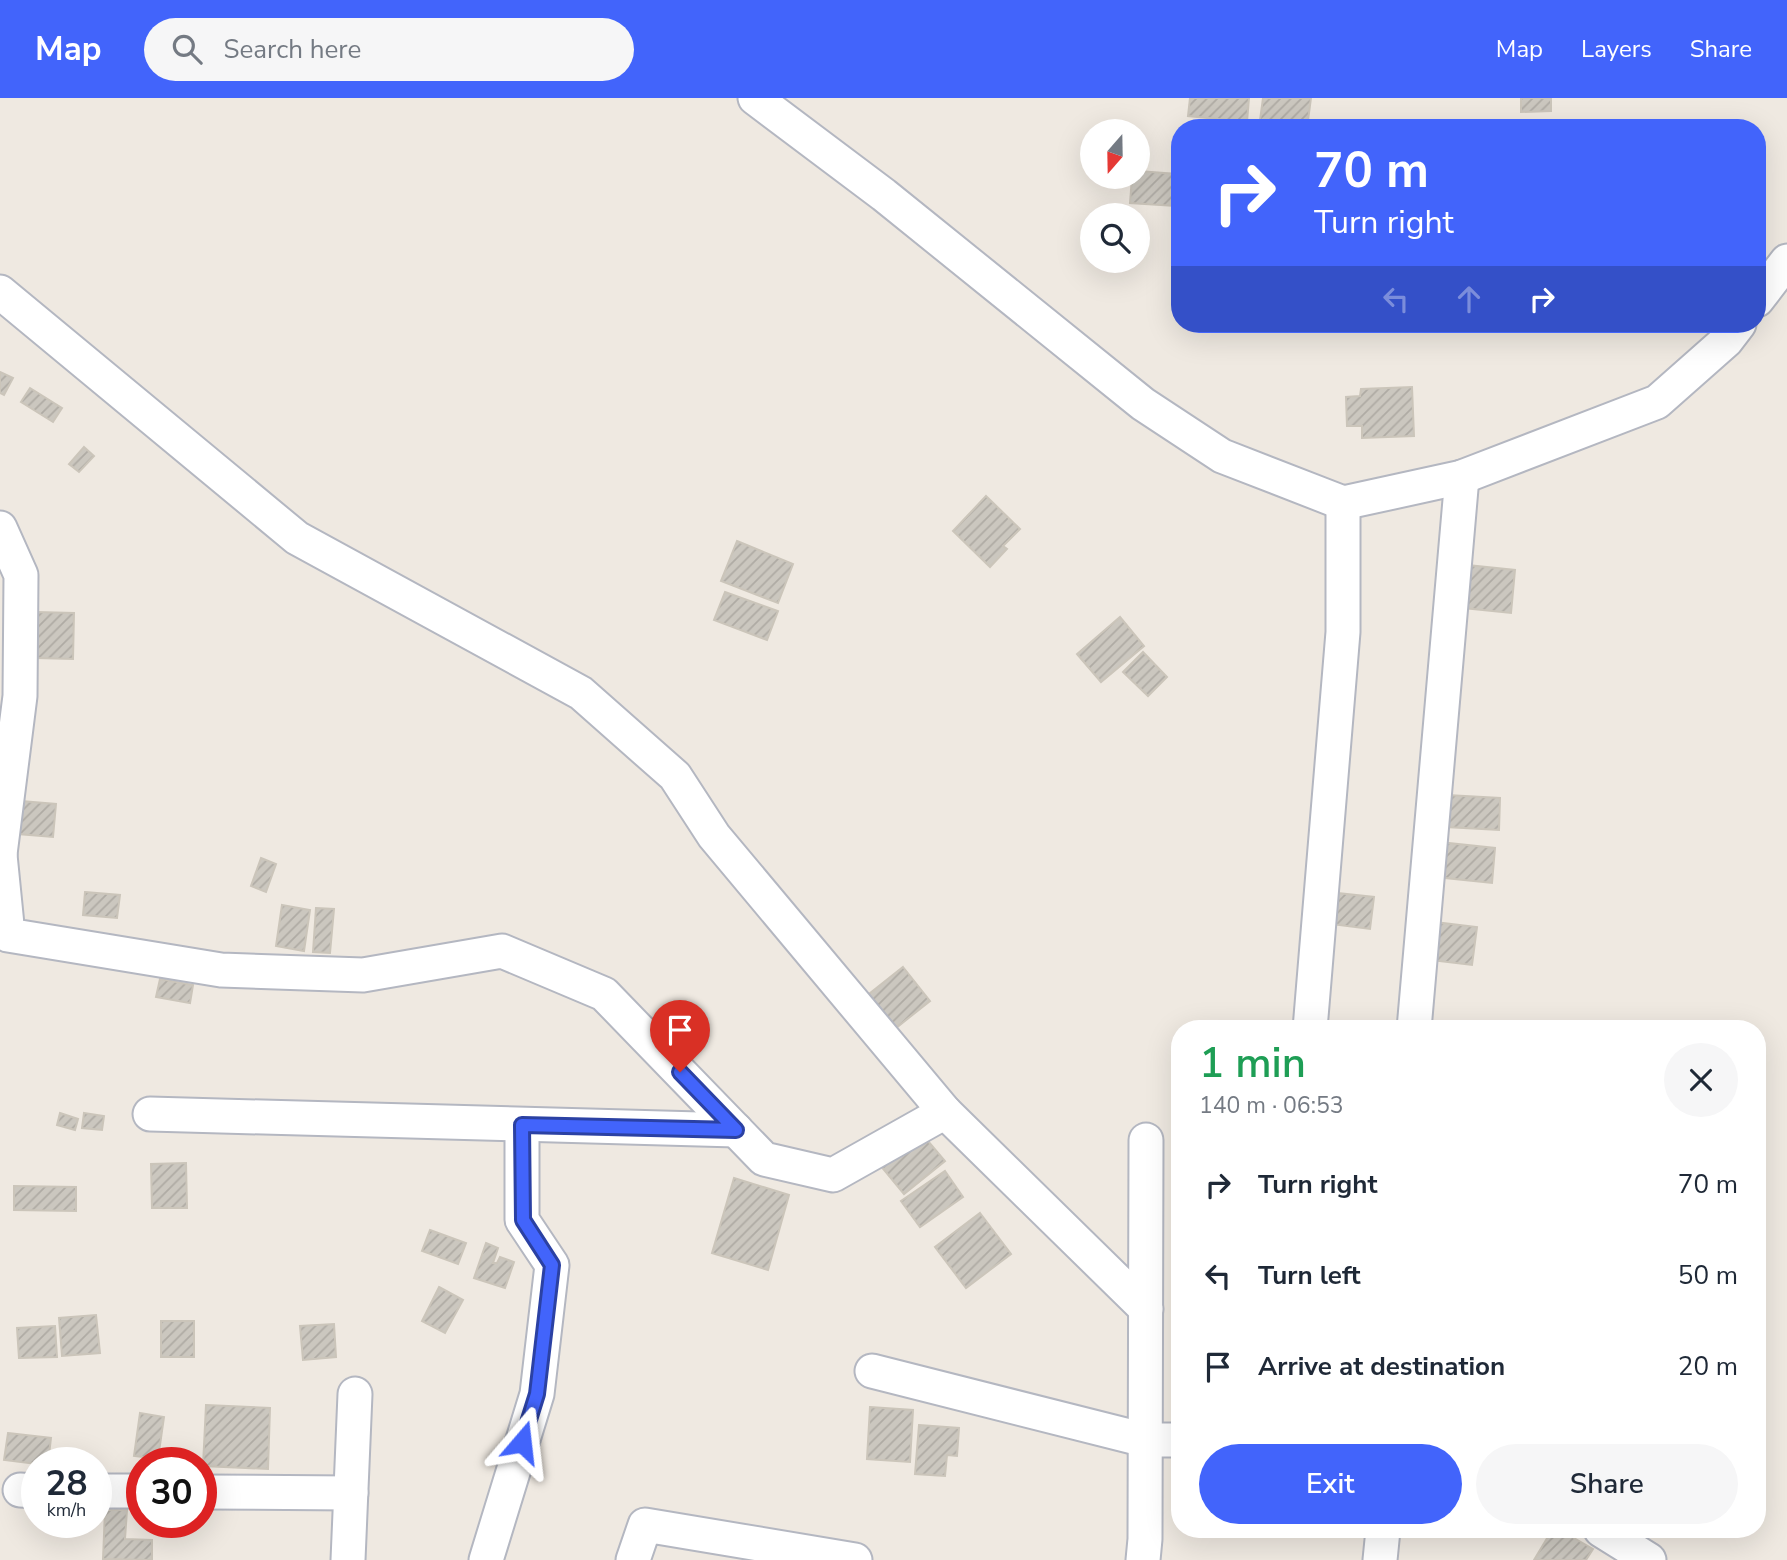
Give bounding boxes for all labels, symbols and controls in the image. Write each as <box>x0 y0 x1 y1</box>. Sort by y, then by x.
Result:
search box <box>144 18 634 81</box>
text: Map <box>35 27 102 72</box>
icon: search <box>168 30 206 68</box>
text: Search here <box>224 32 361 67</box>
text: Map <box>1496 33 1543 65</box>
text: Layers <box>1581 33 1652 65</box>
text: Share <box>1690 33 1752 65</box>
north arrow <box>1080 119 1150 189</box>
map controls <box>1080 119 1150 273</box>
text: 70 m <box>1314 137 1429 204</box>
icon: right <box>1199 147 1290 238</box>
text: Turn right <box>1314 201 1454 244</box>
button: search <box>1080 203 1150 273</box>
icon: left <box>1377 280 1415 318</box>
icon: ahead <box>1450 280 1488 318</box>
icon: right <box>1523 280 1561 318</box>
pin <box>650 1000 710 1072</box>
icon: arrive <box>661 1011 699 1049</box>
text: 1 min <box>1199 1035 1306 1092</box>
button: close <box>1664 1043 1738 1117</box>
text: 140 m · 06:53 <box>1199 1090 1344 1121</box>
icon: right <box>1199 1166 1237 1204</box>
text: Turn right <box>1258 1167 1377 1202</box>
text: 70 m <box>1678 1167 1738 1202</box>
icon: left <box>1199 1257 1237 1295</box>
text: Turn left <box>1258 1258 1361 1293</box>
text: 50 m <box>1678 1258 1738 1293</box>
icon: arrive <box>1199 1348 1237 1386</box>
text: Arrive at destination <box>1258 1349 1505 1384</box>
text: 20 m <box>1678 1349 1738 1384</box>
position arrow <box>485 1405 559 1479</box>
button: Exit <box>1199 1444 1462 1524</box>
button: Share <box>1476 1444 1738 1524</box>
speed limit sign: 30 <box>126 1447 217 1538</box>
text: 28 <box>45 1460 88 1507</box>
text: km/h <box>47 1498 86 1522</box>

